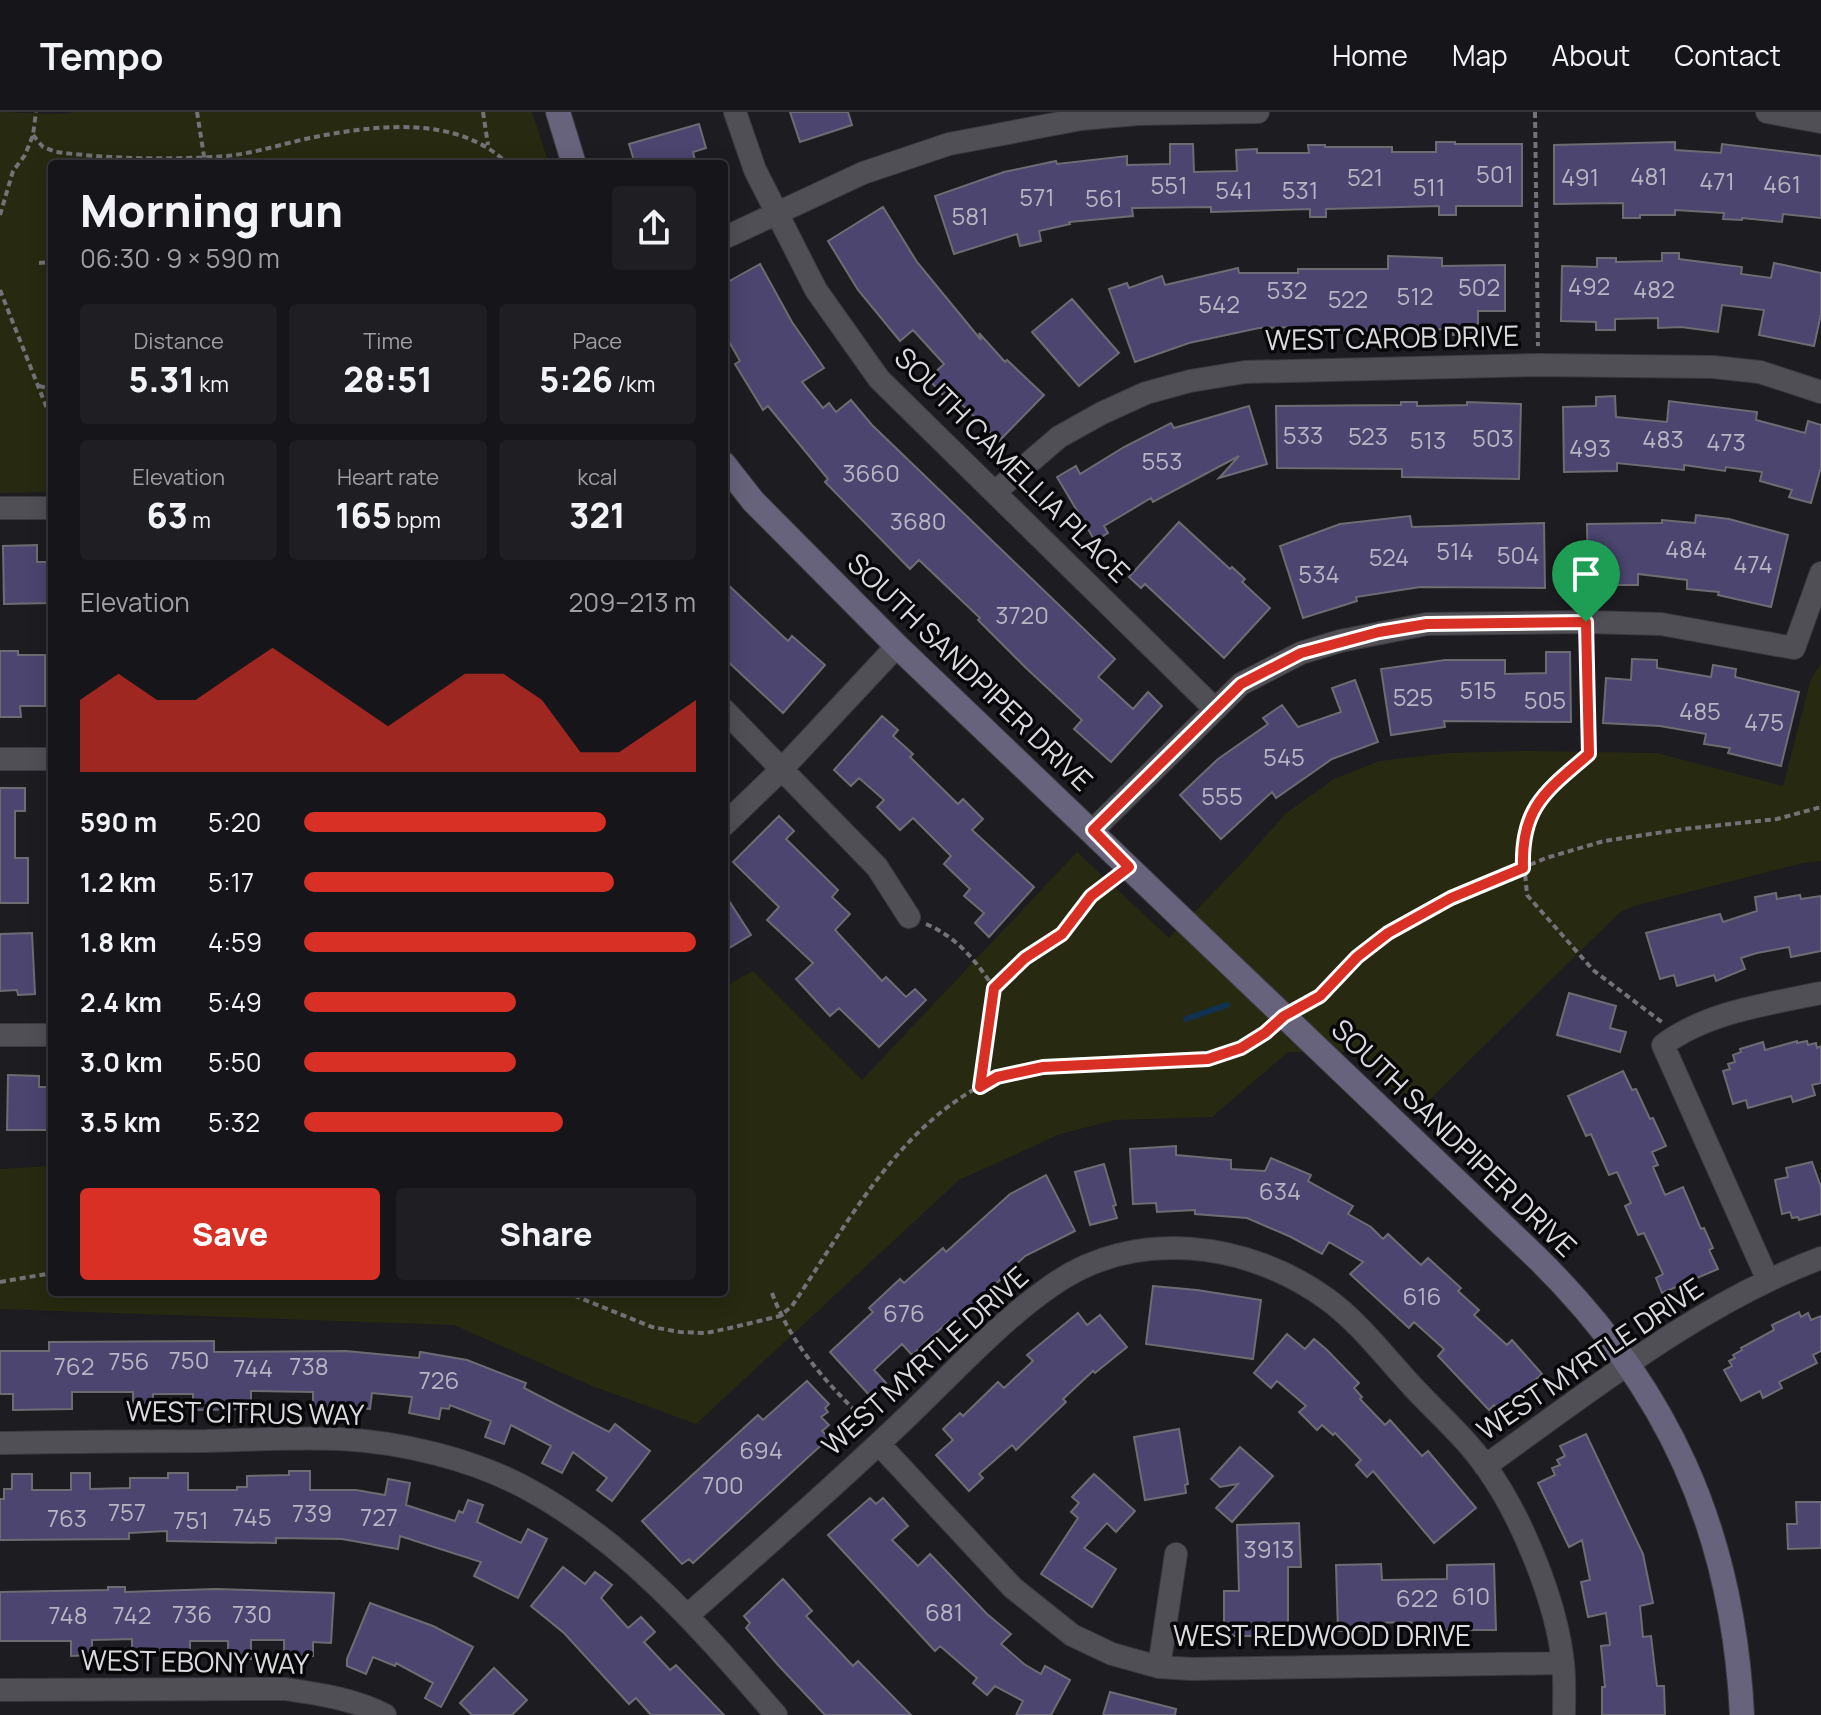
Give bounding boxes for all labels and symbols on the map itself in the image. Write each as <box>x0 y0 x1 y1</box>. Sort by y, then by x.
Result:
house number: 501 <box>1476 157 1514 190</box>
house number: 481 <box>1630 159 1668 192</box>
house number: 521 <box>1347 160 1383 193</box>
house number: 491 <box>1561 160 1599 193</box>
house number: 471 <box>1699 164 1735 197</box>
house number: 461 <box>1763 167 1801 200</box>
house number: 551 <box>1150 168 1188 201</box>
house number: 511 <box>1413 170 1445 203</box>
house number: 541 <box>1215 173 1253 206</box>
house number: 531 <box>1282 173 1318 206</box>
house number: 571 <box>1019 180 1055 213</box>
house number: 561 <box>1085 181 1123 214</box>
house number: 581 <box>951 199 989 232</box>
house number: 492 <box>1568 269 1610 302</box>
house number: 502 <box>1458 270 1500 303</box>
house number: 482 <box>1633 272 1675 305</box>
house number: 532 <box>1267 273 1307 306</box>
house number: 512 <box>1397 279 1433 312</box>
house number: 522 <box>1328 282 1368 315</box>
house number: 542 <box>1198 287 1240 320</box>
street label: WEST CAROB DRIVE <box>1265 316 1519 358</box>
street label: SOUTH CAMELLIA PLACE <box>887 338 1139 590</box>
house number: 533 <box>1283 418 1323 451</box>
house number: 523 <box>1348 419 1388 452</box>
house number: 503 <box>1472 421 1514 454</box>
house number: 483 <box>1642 422 1684 455</box>
house number: 513 <box>1410 423 1446 456</box>
house number: 473 <box>1706 425 1746 458</box>
house number: 493 <box>1569 431 1611 464</box>
house number: 553 <box>1142 444 1183 477</box>
house number: 3660 <box>842 456 900 489</box>
house number: 3680 <box>890 504 946 537</box>
house number: 484 <box>1665 532 1707 565</box>
house number: 514 <box>1436 534 1474 567</box>
house number: 504 <box>1497 538 1539 571</box>
house number: 524 <box>1369 540 1409 573</box>
pin <box>1552 540 1620 622</box>
street label: SOUTH SANDPIPER DRIVE <box>840 544 1102 799</box>
house number: 474 <box>1733 547 1773 580</box>
house number: 534 <box>1298 557 1340 590</box>
house number: 3720 <box>995 598 1049 631</box>
house number: 515 <box>1459 673 1497 706</box>
house number: 525 <box>1393 680 1433 713</box>
house number: 505 <box>1524 683 1566 716</box>
house number: 485 <box>1679 694 1721 727</box>
house number: 475 <box>1744 705 1784 738</box>
house number: 545 <box>1263 740 1305 773</box>
house number: 555 <box>1201 779 1243 812</box>
street label: SOUTH SANDPIPER DRIVE <box>1324 1010 1586 1265</box>
house number: 634 <box>1259 1174 1301 1207</box>
street label: WEST MYRTLE DRIVE <box>813 1257 1036 1463</box>
street label: WEST MYRTLE DRIVE <box>1469 1268 1710 1448</box>
house number: 616 <box>1403 1279 1441 1312</box>
house number: 676 <box>883 1296 925 1329</box>
house number: 750 <box>169 1343 209 1376</box>
house number: 756 <box>109 1344 149 1377</box>
house number: 762 <box>54 1349 94 1382</box>
house number: 738 <box>289 1349 329 1382</box>
house number: 744 <box>233 1351 273 1384</box>
house number: 726 <box>419 1363 459 1396</box>
street label: WEST CITRUS WAY <box>125 1391 365 1433</box>
house number: 694 <box>739 1433 783 1466</box>
house number: 700 <box>702 1468 744 1501</box>
house number: 757 <box>108 1495 146 1528</box>
house number: 739 <box>292 1496 332 1529</box>
house number: 745 <box>232 1500 272 1533</box>
house number: 727 <box>360 1500 398 1533</box>
house number: 763 <box>47 1501 87 1534</box>
house number: 751 <box>173 1503 209 1536</box>
house number: 3913 <box>1244 1532 1294 1565</box>
house number: 610 <box>1452 1579 1490 1612</box>
house number: 622 <box>1396 1581 1438 1614</box>
house number: 681 <box>925 1595 963 1628</box>
house number: 736 <box>172 1597 212 1630</box>
house number: 730 <box>232 1597 272 1630</box>
house number: 748 <box>48 1598 88 1631</box>
house number: 742 <box>113 1598 151 1631</box>
street label: WEST REDWOOD DRIVE <box>1173 1616 1471 1654</box>
street label: WEST EBONY WAY <box>80 1640 310 1682</box>

